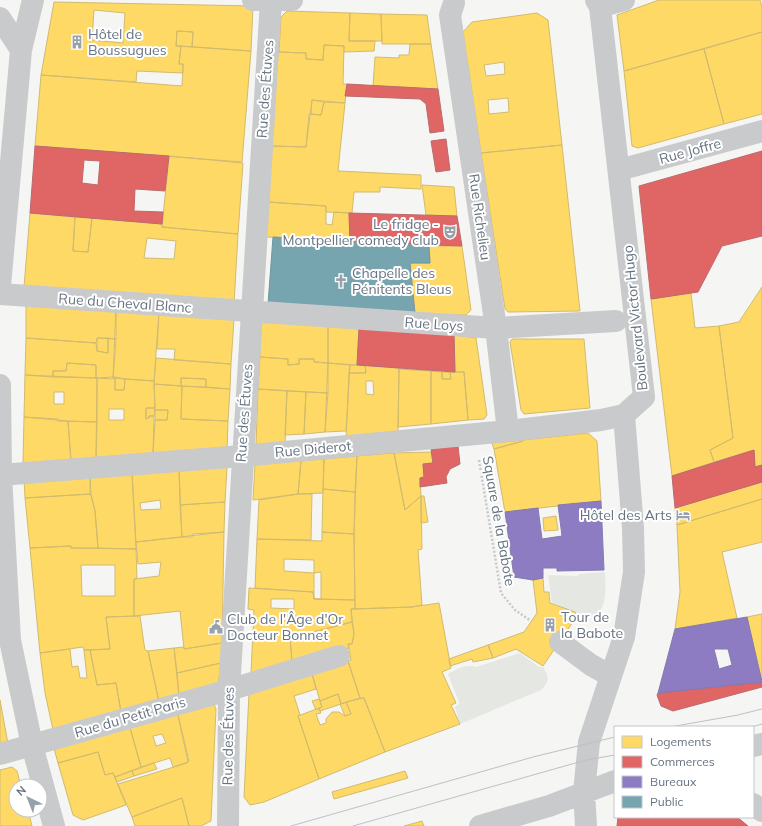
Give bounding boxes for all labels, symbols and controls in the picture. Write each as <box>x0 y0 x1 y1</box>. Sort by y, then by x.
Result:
place label: Hôtel de Boussugues <box>88 25 167 59</box>
building icon: Hôtel de Boussugues <box>69 34 85 50</box>
street label: Rue des Étuves <box>253 39 277 139</box>
street label: Rue Joffre <box>657 134 723 168</box>
street label: Rue Richelieu <box>465 173 495 261</box>
place label: Le fridge - Montpellier comedy club <box>283 215 439 249</box>
theatre icon: Le fridge - Montpellier comedy club <box>442 224 458 240</box>
street label: Boulevard Victor Hugo <box>618 244 652 392</box>
place label: Chapelle des Pénitents Bleus <box>352 264 452 298</box>
church icon: Chapelle des Pénitents Bleus <box>333 273 349 289</box>
street label: Rue du Cheval Blanc <box>58 289 192 317</box>
street label: Rue Loys <box>404 313 464 335</box>
street label: Rue des Étuves <box>232 363 256 463</box>
street label: Rue Diderot <box>274 437 352 461</box>
street label: Square de la Babote <box>479 455 519 587</box>
place label: Hôtel des Arts <box>580 506 672 524</box>
hotel icon: Hôtel des Arts <box>675 507 691 523</box>
place label: Tour de la Babote <box>561 608 623 642</box>
place label: Club de l'Âge d'Or Docteur Bonnet <box>227 610 344 644</box>
building icon: Tour de la Babote <box>542 617 558 633</box>
public building icon: Club de l'Âge d'Or Docteur Bonnet <box>208 619 224 635</box>
street label: Rue des Étuves <box>218 686 238 785</box>
street label: Rue du Petit Paris <box>72 692 188 741</box>
legend <box>614 726 754 818</box>
text: Logements <box>650 734 711 749</box>
text: Commerces <box>650 754 715 769</box>
text: Bureaux <box>650 774 697 789</box>
north arrow <box>8 778 48 818</box>
text: N <box>13 783 29 799</box>
text: Public <box>650 794 684 809</box>

